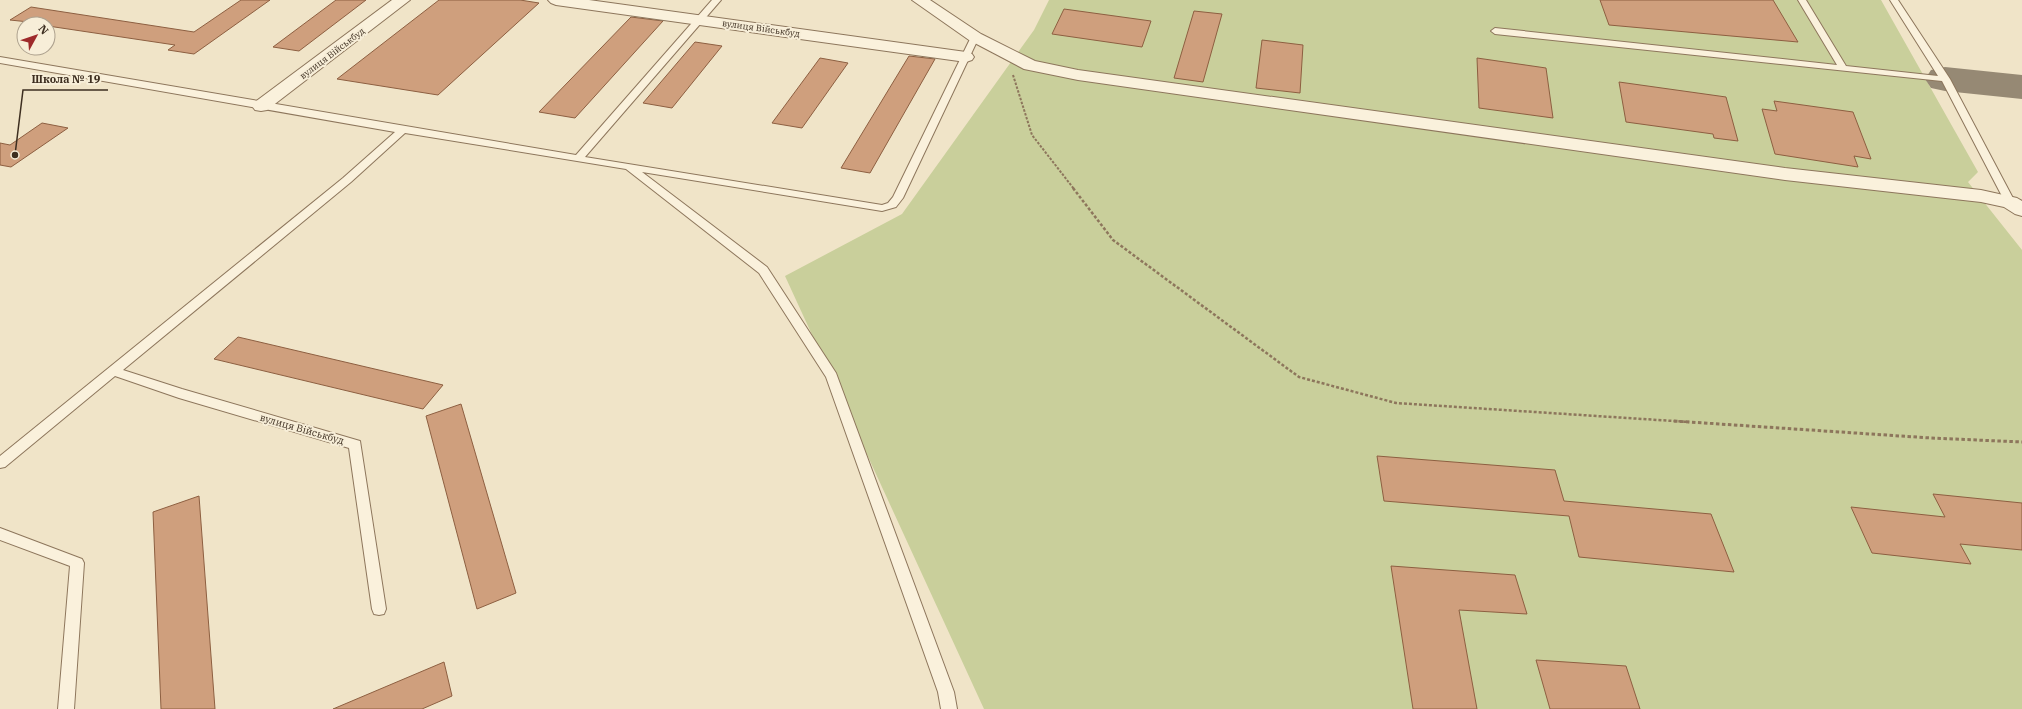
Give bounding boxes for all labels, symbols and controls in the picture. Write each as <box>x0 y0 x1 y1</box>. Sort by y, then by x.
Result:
north arrow <box>16 16 56 56</box>
street label: вулиця Військбуд <box>721 17 801 39</box>
text: N <box>36 22 52 38</box>
street label: вулиця Військбуд <box>297 25 367 81</box>
callout: Школа № 19 <box>23 67 108 90</box>
text: Школа № 19 <box>32 72 101 86</box>
street label: вулиця Військбуд <box>258 411 346 447</box>

